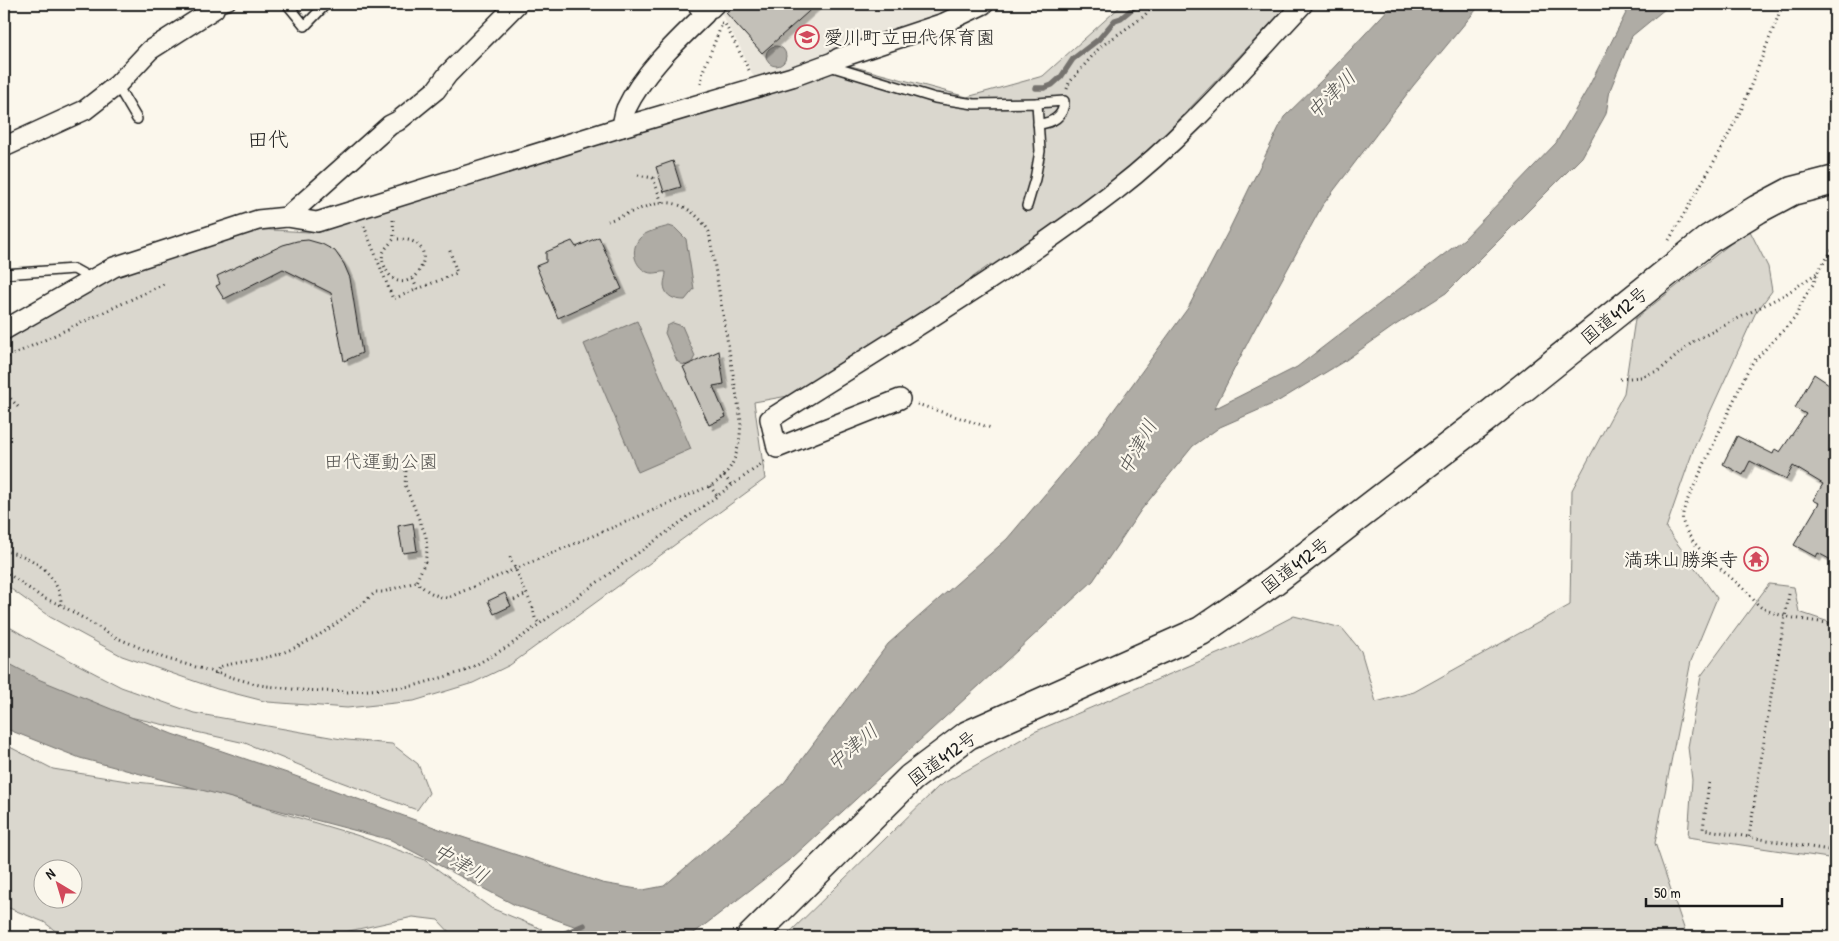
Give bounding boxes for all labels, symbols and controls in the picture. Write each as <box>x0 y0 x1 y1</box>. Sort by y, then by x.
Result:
school or university icon: 愛川町立田代保育園 <box>794 24 820 50</box>
place label: 愛川町立田代保育園 <box>824 24 995 50</box>
water label: 中津川 <box>1300 63 1361 124</box>
district label: 田代 <box>247 125 289 154</box>
street label: 国道412号 <box>1575 280 1653 350</box>
water label: 中津川 <box>1110 414 1163 480</box>
park label: 田代運動公園 <box>324 448 438 474</box>
street label: 国道412号 <box>1255 531 1335 599</box>
place label: 満珠山勝楽寺 <box>1624 546 1738 572</box>
temple icon: 満珠山勝楽寺 <box>1743 546 1769 572</box>
water label: 中津川 <box>820 717 883 776</box>
street label: 国道412号 <box>902 724 982 792</box>
water label: 中津川 <box>429 836 494 889</box>
north arrow <box>32 858 82 908</box>
text: N <box>41 863 59 883</box>
scale bar <box>1646 876 1783 908</box>
text: 50 m <box>1654 882 1681 903</box>

